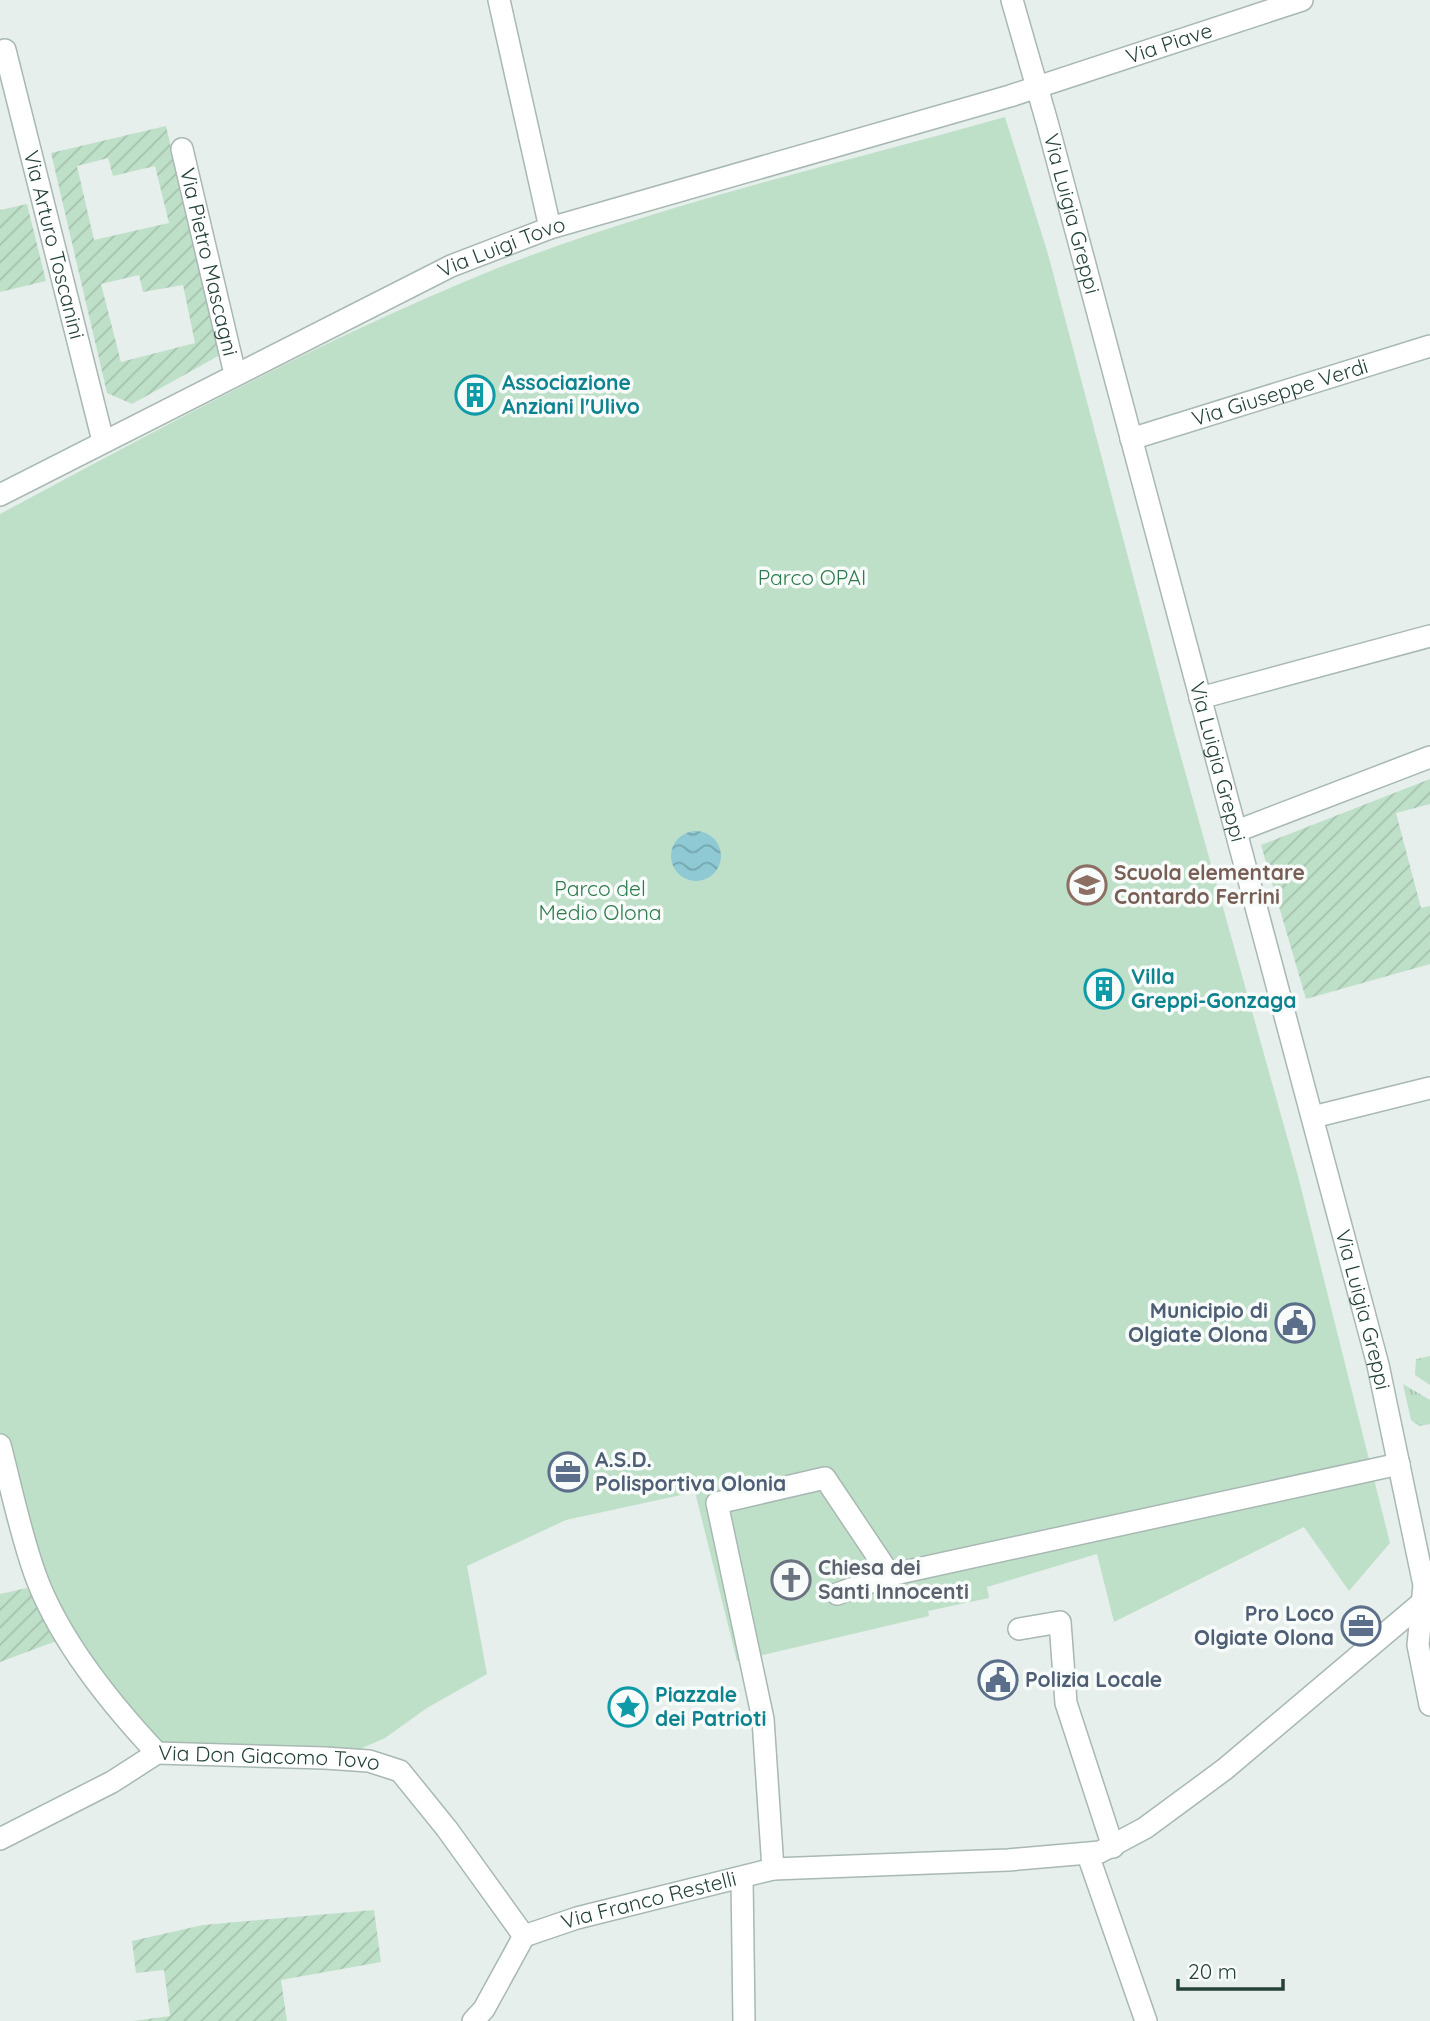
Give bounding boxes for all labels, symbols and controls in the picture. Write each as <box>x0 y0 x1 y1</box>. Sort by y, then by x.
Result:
street label: Via Piave <box>1122 16 1215 69</box>
street label: Via Luigia Greppi <box>1039 131 1106 297</box>
street label: Via Arturo Toscanini <box>19 148 91 342</box>
street label: Via Pietro Mascagni <box>175 165 244 358</box>
street label: Via Luigi Tovo <box>433 210 568 283</box>
street label: Via Giuseppe Verdi <box>1188 352 1371 431</box>
place label: Associazione Anziani l'Ulivo <box>502 369 640 419</box>
building icon: Associazione Anziani l'Ulivo <box>454 374 496 416</box>
park label: Parco OPAI <box>758 564 866 590</box>
street label: Via Luigia Greppi <box>1185 679 1252 844</box>
place label: Scuola elementare Contardo Ferrini <box>1114 859 1305 909</box>
school or university icon: Scuola elementare Contardo Ferrini <box>1066 864 1108 906</box>
park label: Parco del Medio Olona <box>538 875 662 925</box>
place label: Villa Greppi-Gonzaga <box>1131 963 1296 1013</box>
building icon: Villa Greppi-Gonzaga <box>1083 968 1125 1010</box>
street label: Via Luigia Greppi <box>1330 1226 1397 1392</box>
place label: Municipio di Olgiate Olona <box>1128 1297 1268 1347</box>
public building icon: Municipio di Olgiate Olona <box>1274 1302 1316 1344</box>
place label: A.S.D. Polisportiva Olonia <box>595 1446 786 1496</box>
office icon: A.S.D. Polisportiva Olonia <box>547 1451 589 1493</box>
place label: Chiesa dei Santi Innocenti <box>818 1554 969 1604</box>
church icon: Chiesa dei Santi Innocenti <box>770 1559 812 1601</box>
place label: Pro Loco Olgiate Olona <box>1194 1600 1334 1650</box>
office icon: Pro Loco Olgiate Olona <box>1340 1605 1382 1647</box>
public building icon: Polizia Locale <box>977 1659 1019 1701</box>
place label: Polizia Locale <box>1025 1666 1162 1692</box>
place label: Piazzale dei Patrioti <box>655 1681 766 1731</box>
place icon: Piazzale dei Patrioti <box>607 1686 649 1728</box>
street label: Via Don Giacomo Tovo <box>158 1739 384 1776</box>
street label: Via Franco Restelli <box>558 1865 739 1934</box>
scale bar <box>1178 1948 1283 1992</box>
text: 20 m <box>1188 1958 1237 1984</box>

